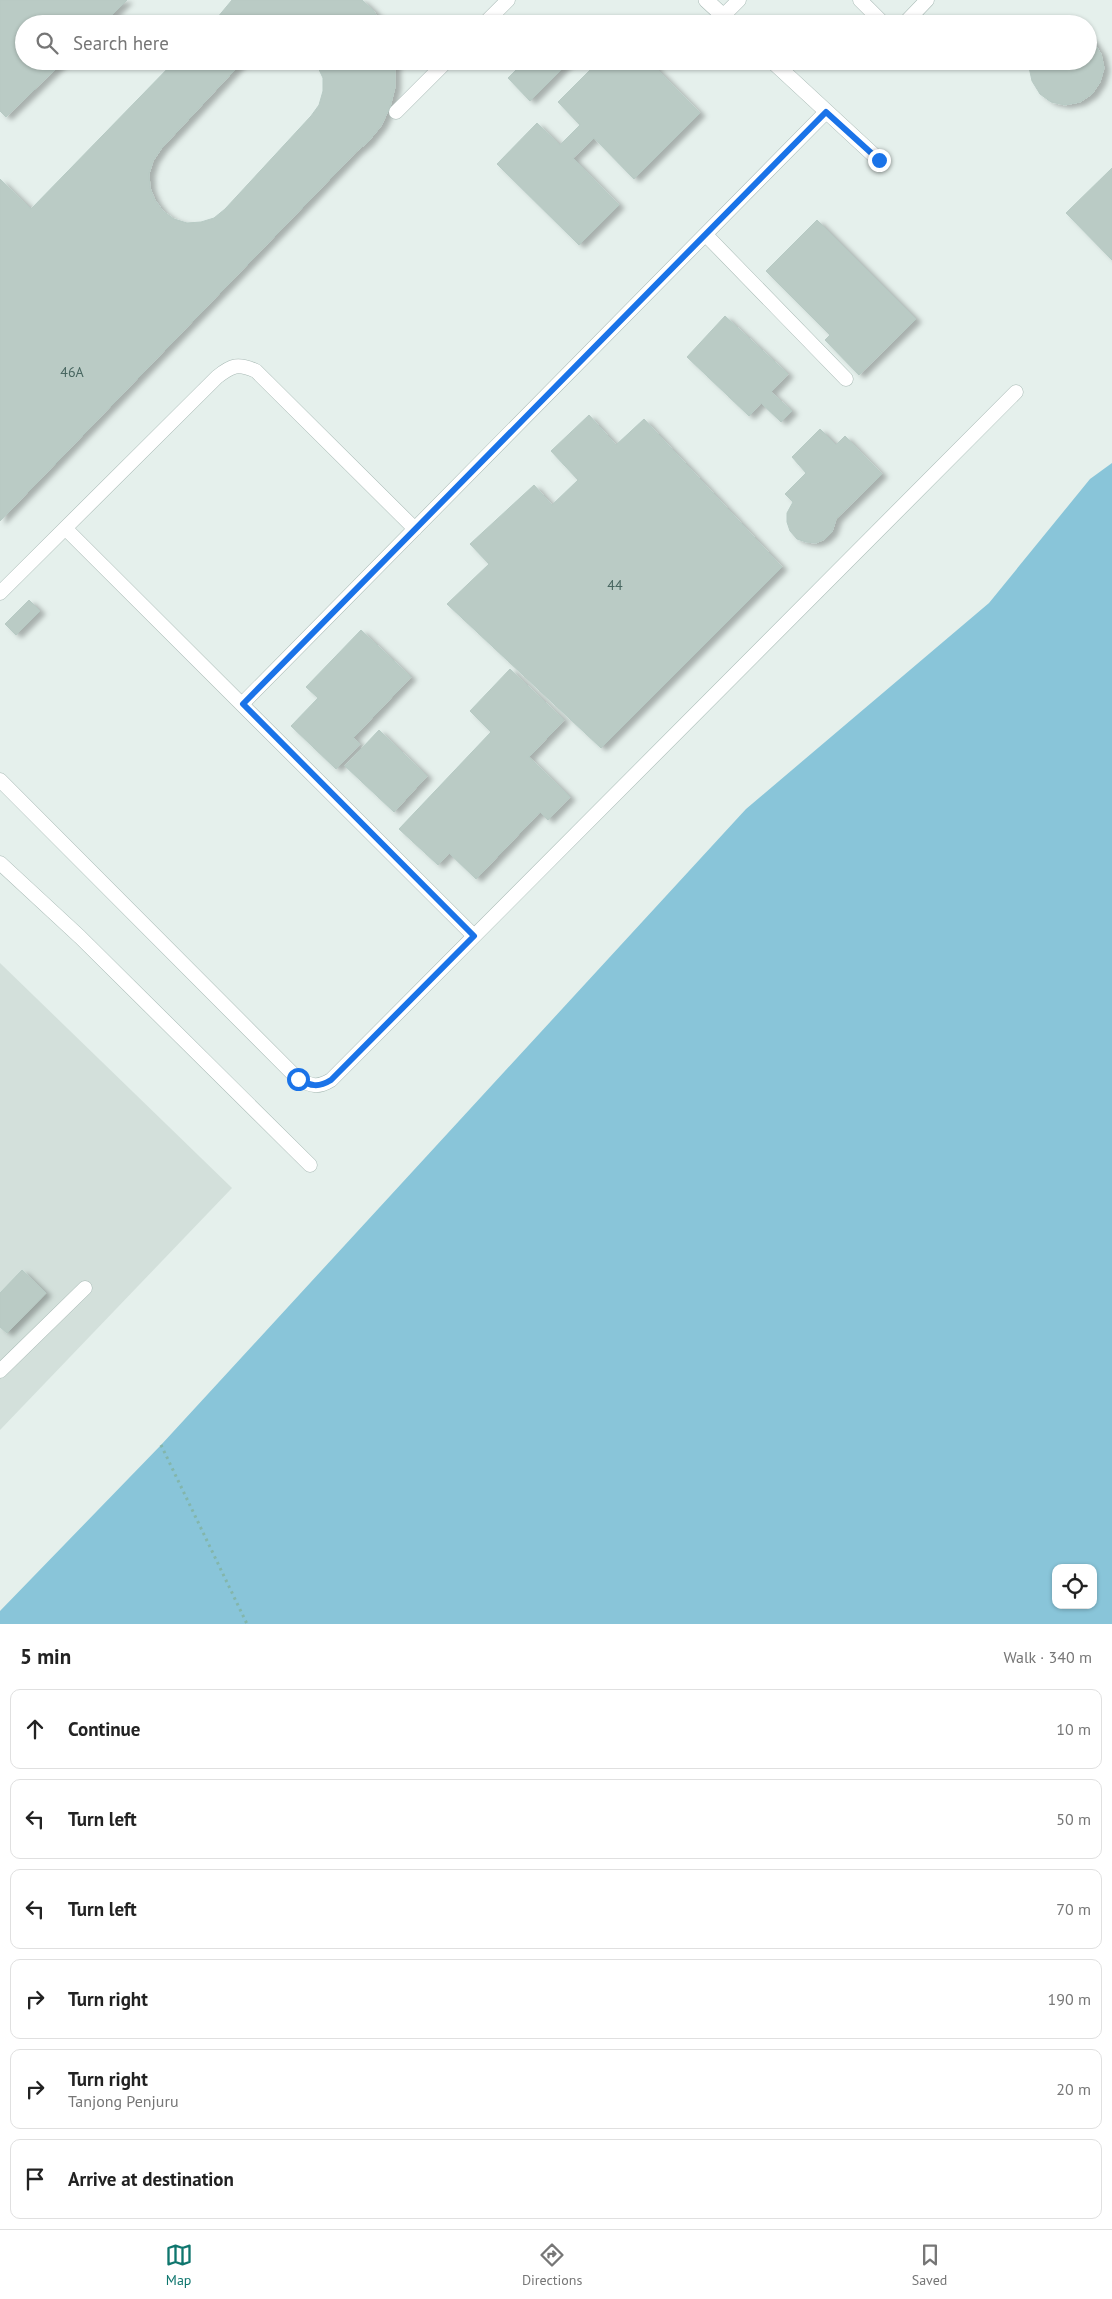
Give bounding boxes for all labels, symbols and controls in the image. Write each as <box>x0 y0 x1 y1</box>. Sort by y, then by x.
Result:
search box <box>15 15 1097 70</box>
icon: search <box>33 29 61 57</box>
text: Search here <box>73 31 169 55</box>
route end <box>868 149 891 172</box>
house number: 46A <box>60 363 85 381</box>
house number: 44 <box>607 576 623 594</box>
route start <box>287 1068 310 1091</box>
map controls <box>1052 1564 1097 1609</box>
button: locate <box>1052 1564 1097 1609</box>
text: 5 min <box>20 1643 71 1670</box>
text: Walk · 340 m <box>1003 1647 1092 1667</box>
icon: ahead <box>21 1715 49 1743</box>
text: Continue <box>68 1717 140 1741</box>
text: 10 m <box>1056 1719 1091 1739</box>
icon: left <box>21 1805 49 1833</box>
text: Turn left <box>68 1807 137 1831</box>
text: 50 m <box>1056 1809 1091 1829</box>
icon: left <box>21 1895 49 1923</box>
text: Turn left <box>68 1897 137 1921</box>
text: 70 m <box>1056 1899 1091 1919</box>
icon: right <box>21 1985 49 2013</box>
text: Turn right <box>68 1987 148 2011</box>
text: 190 m <box>1048 1989 1091 2009</box>
text: Turn right <box>68 2067 148 2091</box>
icon: right <box>21 2075 49 2103</box>
text: 20 m <box>1056 2079 1091 2099</box>
text: Tanjong Penjuru <box>68 2091 179 2111</box>
icon: arrive <box>21 2165 49 2193</box>
text: Arrive at destination <box>68 2167 234 2191</box>
tab: Map <box>165 2241 193 2289</box>
tab: Directions <box>522 2241 582 2289</box>
tab: Saved <box>912 2241 947 2289</box>

